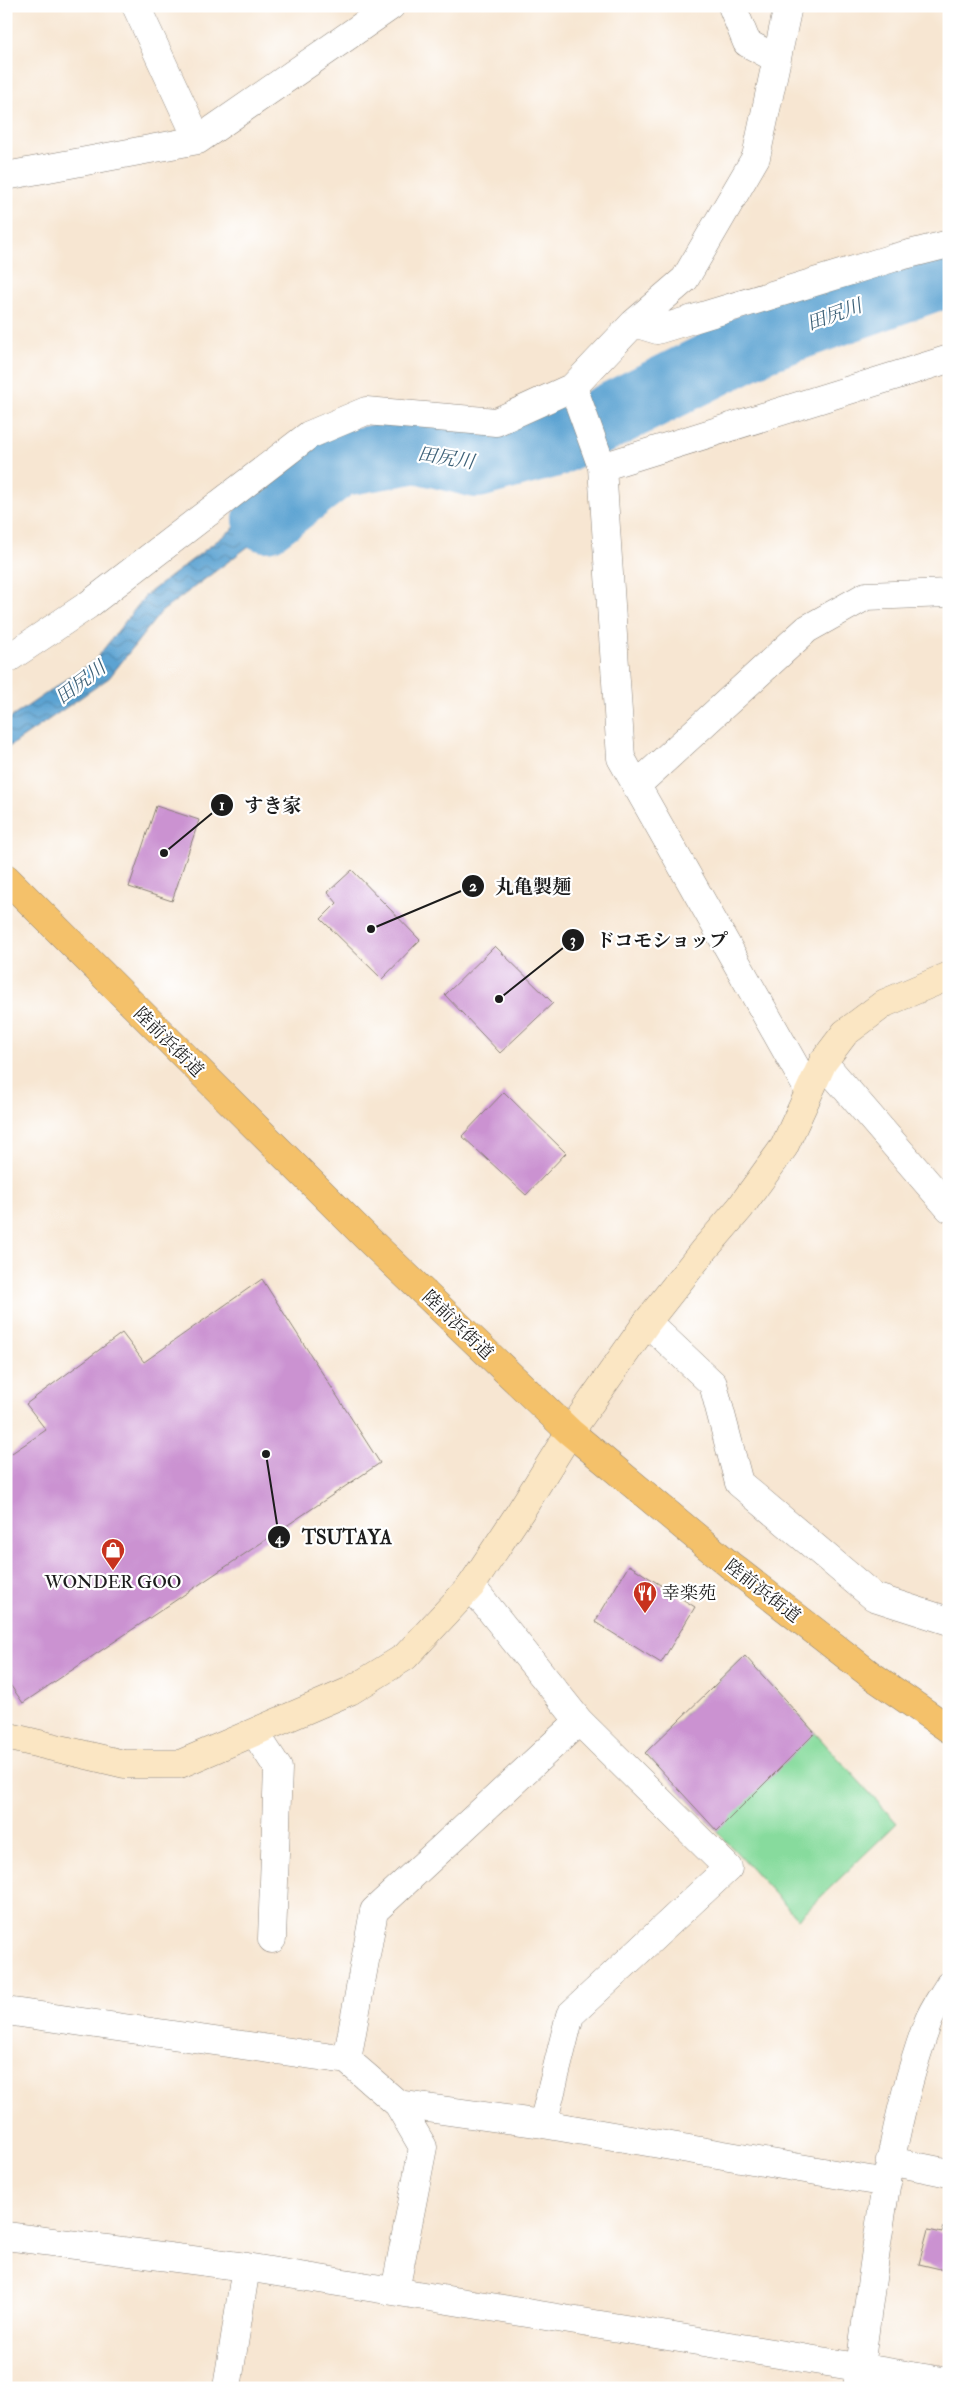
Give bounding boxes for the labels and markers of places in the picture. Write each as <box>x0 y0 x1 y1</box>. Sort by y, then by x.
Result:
callout: すき家 <box>210 788 312 822</box>
callout: 丸亀製麺 <box>460 869 581 903</box>
callout: ドコモショップ <box>561 923 739 957</box>
callout: TSUTAYA <box>267 1520 402 1554</box>
shop icon: WONDER GOO <box>100 1537 126 1571</box>
place label: WONDER GOO <box>44 1571 181 1594</box>
restaurant icon: 幸楽苑 <box>632 1580 658 1614</box>
place label: 幸楽苑 <box>662 1582 716 1605</box>

